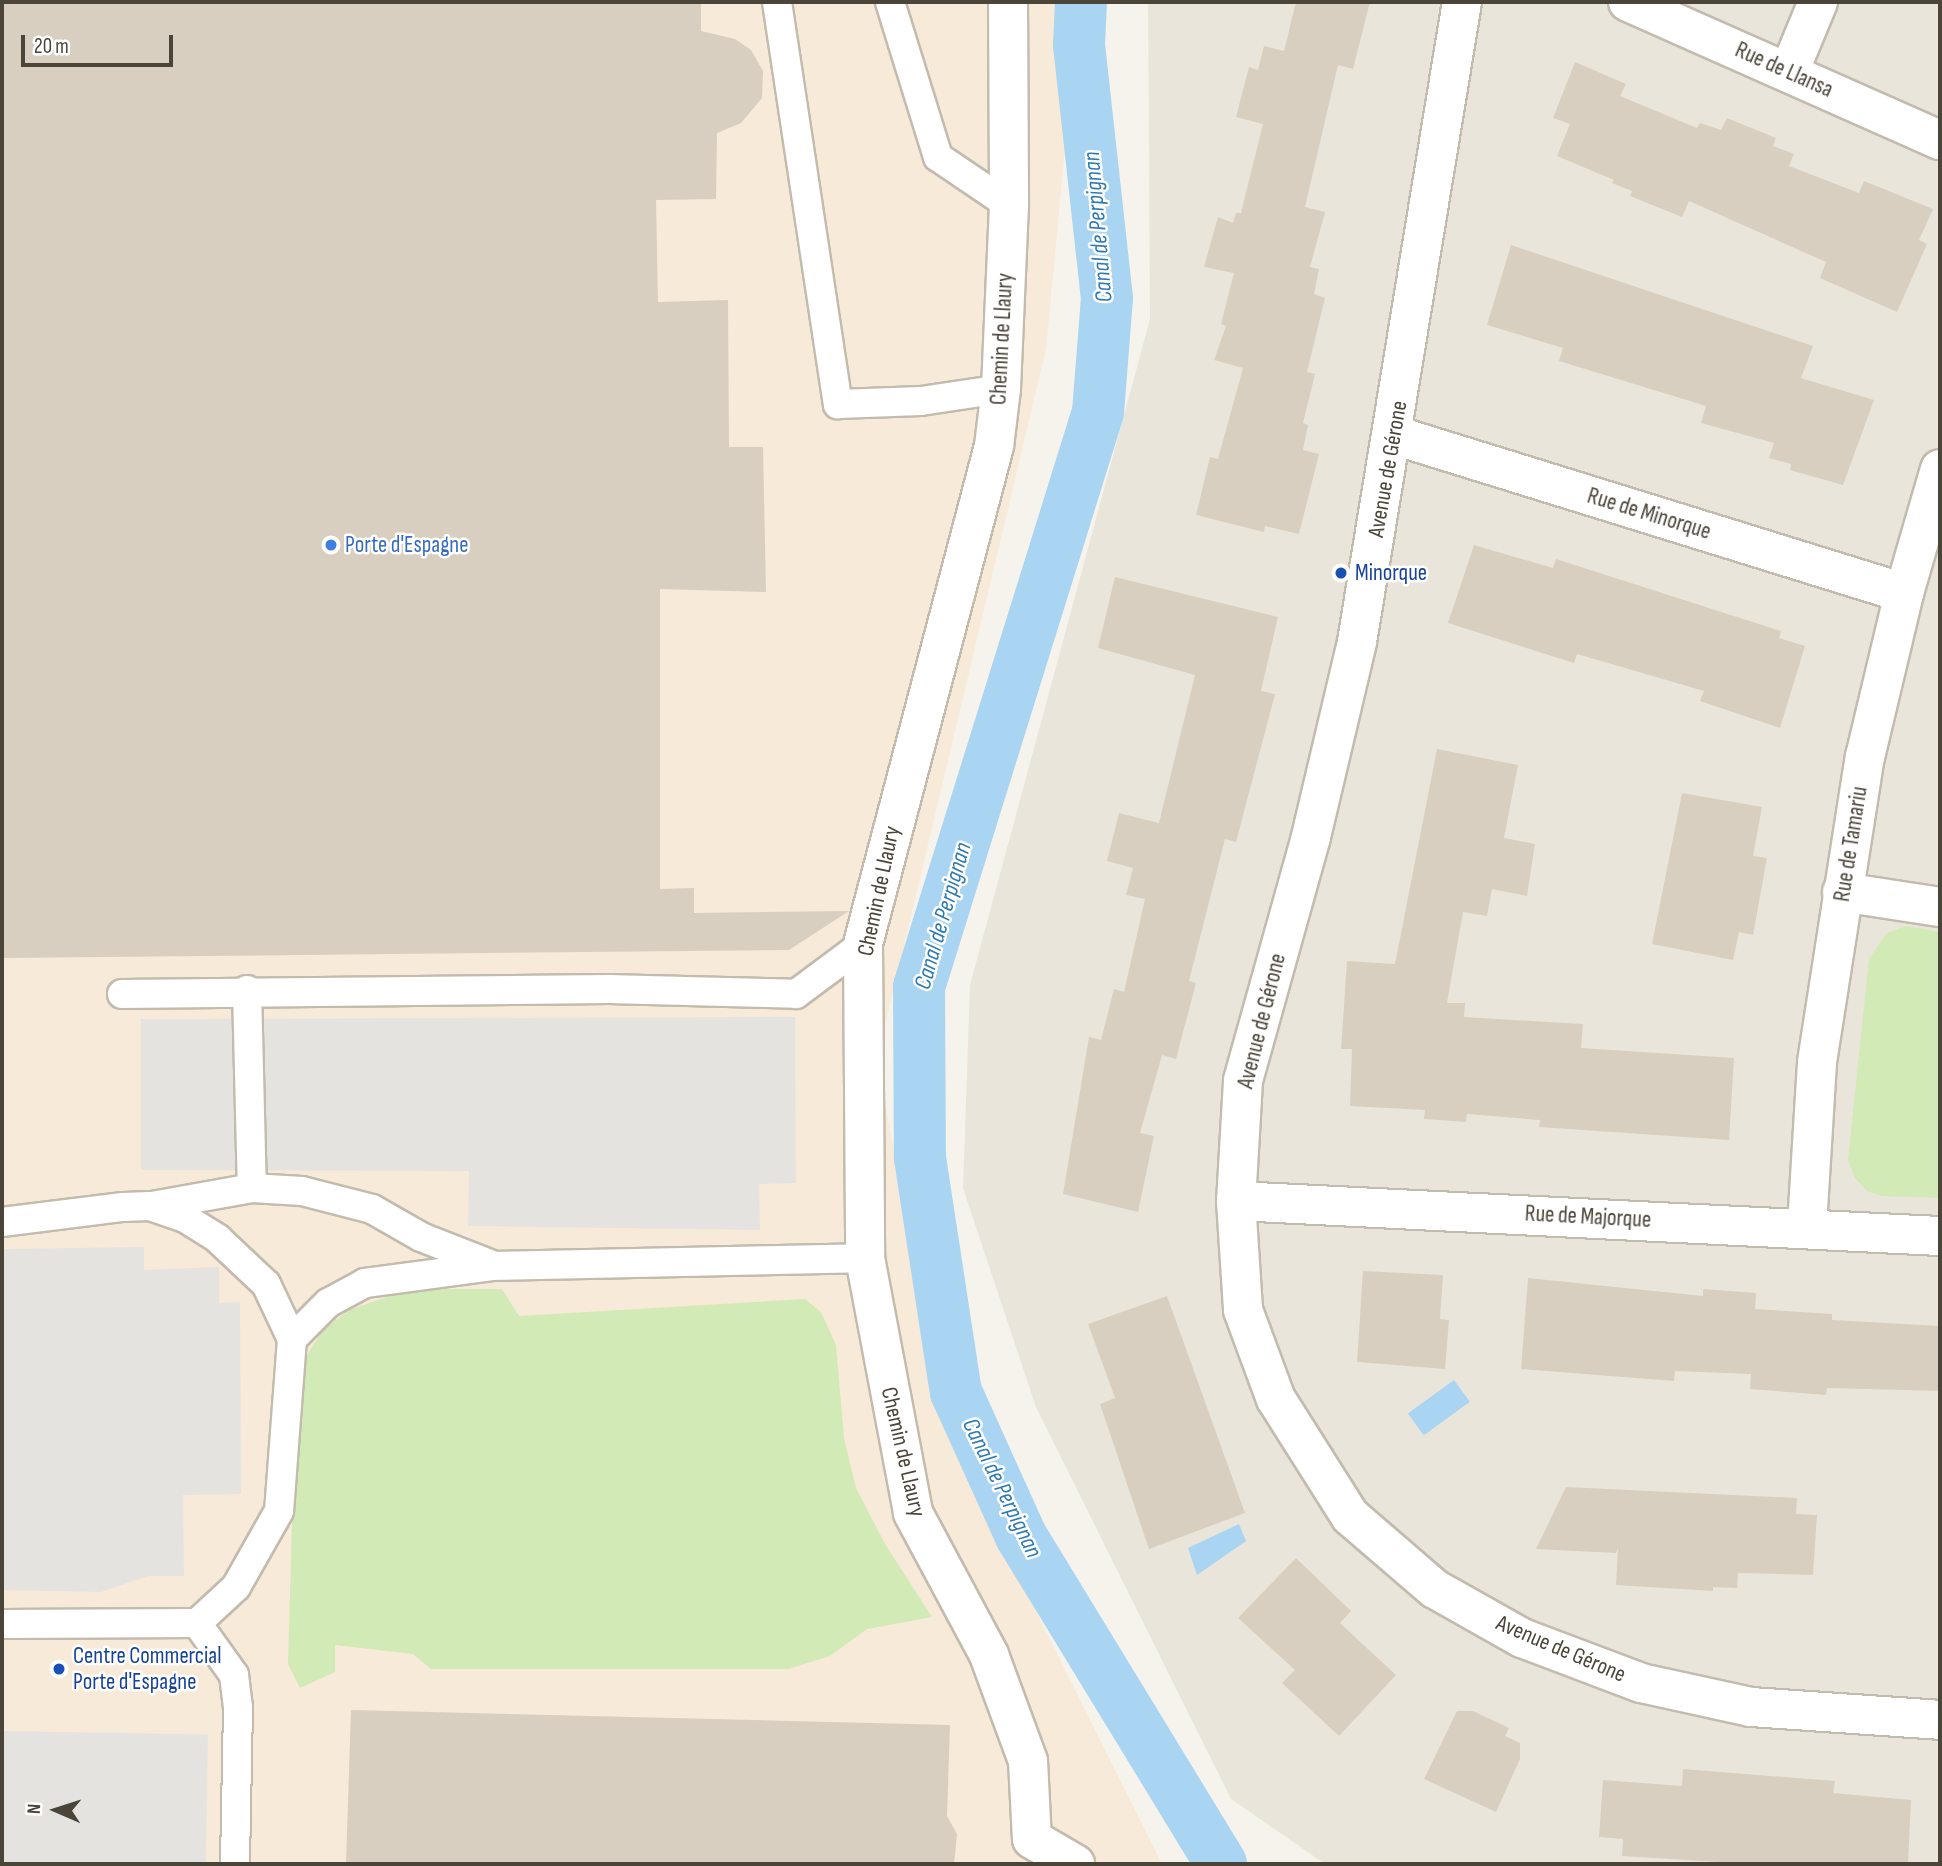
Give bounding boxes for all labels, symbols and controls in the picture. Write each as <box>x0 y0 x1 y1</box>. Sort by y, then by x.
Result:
scale bar <box>24 21 177 65</box>
text: 20 m <box>34 34 69 59</box>
street label: Rue de Llansa <box>1731 36 1837 104</box>
water label: Canal de Perpignan <box>1077 150 1119 304</box>
street label: Chemin de Llaury <box>985 272 1019 406</box>
street label: Avenue de Gérone <box>1362 399 1414 539</box>
street label: Rue de Minorque <box>1584 482 1714 546</box>
place label: Porte d'Espagne <box>345 531 468 559</box>
marker: Porte d'Espagne <box>323 537 339 553</box>
place label: Minorque <box>1355 559 1427 587</box>
marker: Minorque <box>1333 565 1349 581</box>
street label: Rue de Tamariu <box>1828 784 1874 904</box>
street label: Chemin de Llaury <box>852 823 906 959</box>
water label: Canal de Perpignan <box>908 839 978 993</box>
street label: Avenue de Gérone <box>1232 951 1292 1091</box>
street label: Rue de Majorque <box>1524 1200 1652 1234</box>
street label: Chemin de Llaury <box>875 1384 931 1520</box>
water label: Canal de Perpignan <box>956 1414 1048 1562</box>
street label: Avenue de Gérone <box>1492 1609 1630 1689</box>
place label: Centre Commercial Porte d'Espagne <box>73 1642 221 1696</box>
marker: Centre Commercial Porte d'Espagne <box>51 1661 67 1677</box>
north arrow <box>21 1775 91 1845</box>
text: N <box>23 1803 46 1815</box>

